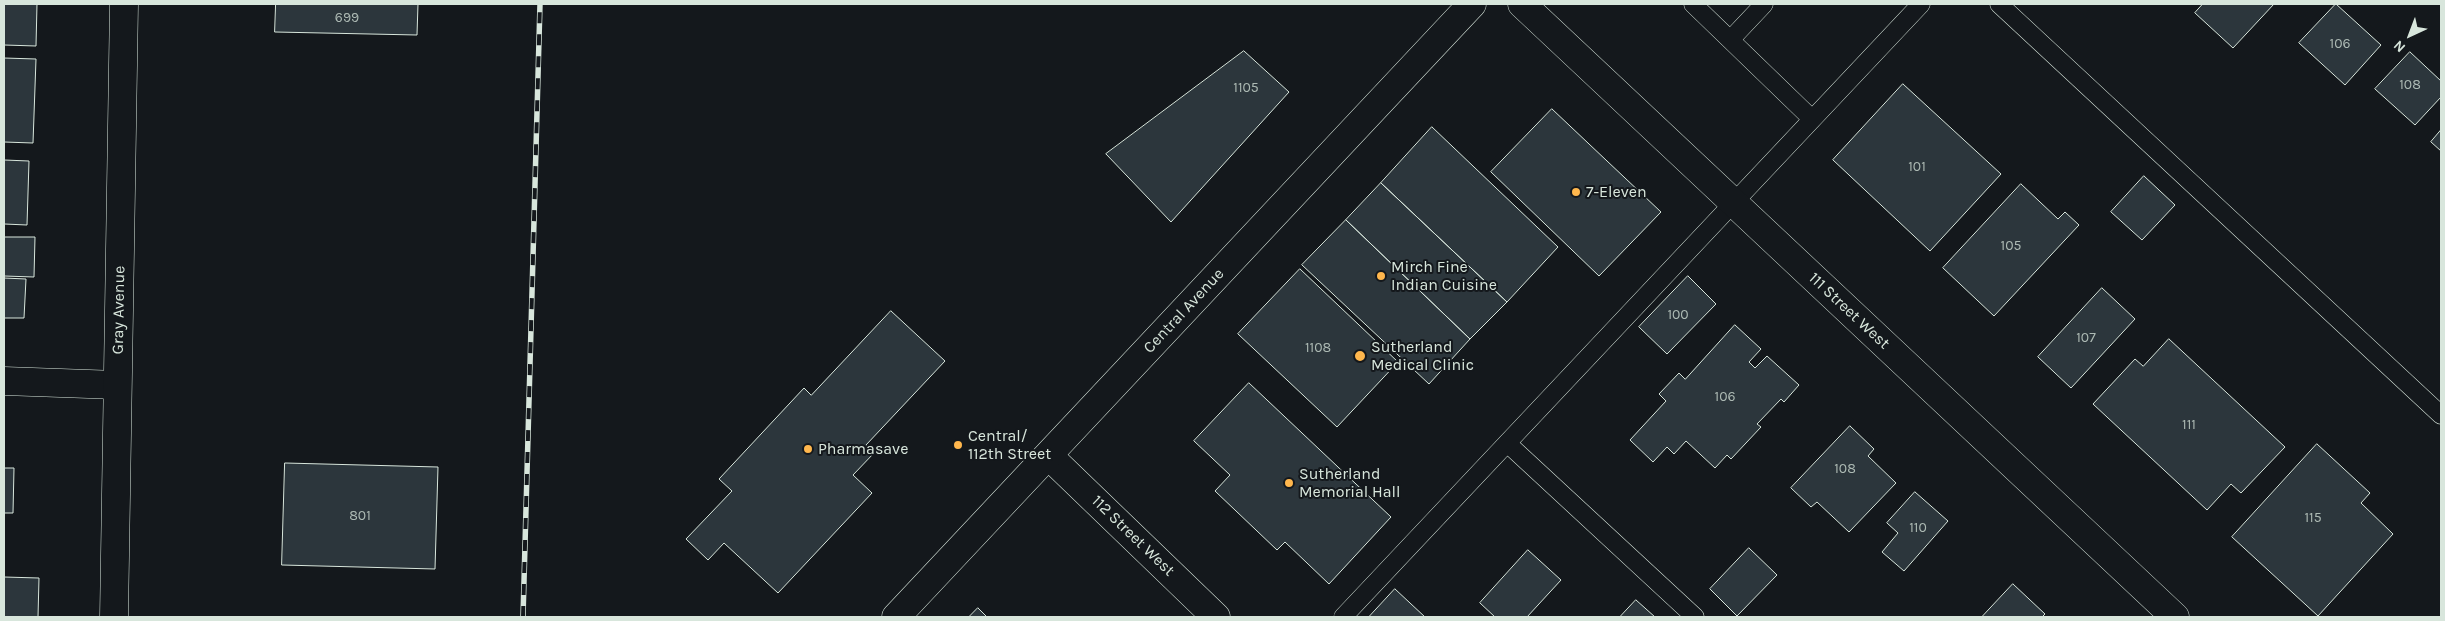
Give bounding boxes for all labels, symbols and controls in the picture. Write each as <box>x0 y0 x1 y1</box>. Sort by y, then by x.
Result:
house number: 699 <box>335 10 359 26</box>
north arrow <box>2385 10 2435 60</box>
house number: 106 <box>2330 36 2350 52</box>
text: N <box>2390 37 2409 56</box>
house number: 108 <box>2399 77 2421 93</box>
house number: 1105 <box>1233 80 1259 96</box>
house number: 101 <box>1908 159 1926 175</box>
place label: 7-Eleven <box>1586 182 1647 202</box>
marker: 7-Eleven <box>1570 186 1582 198</box>
house number: 105 <box>2001 238 2021 254</box>
place label: Mirch Fine Indian Cuisine <box>1391 257 1497 295</box>
street label: Gray Avenue <box>109 265 129 355</box>
street label: Central Avenue <box>1140 265 1228 357</box>
street label: 111 Street West <box>1804 269 1894 353</box>
marker: Mirch Fine Indian Cuisine <box>1375 270 1387 282</box>
house number: 100 <box>1667 307 1689 323</box>
house number: 107 <box>2076 330 2096 346</box>
place label: Sutherland Medical Clinic <box>1371 337 1474 375</box>
house number: 1108 <box>1305 340 1331 356</box>
marker: Sutherland Medical Clinic <box>1353 349 1367 363</box>
house number: 106 <box>1715 389 1735 405</box>
house number: 111 <box>2182 417 2196 433</box>
place label: Central/ 112th Street <box>968 426 1051 464</box>
place label: Pharmasave <box>818 439 908 459</box>
marker: Central/ 112th Street <box>952 439 964 451</box>
marker: Pharmasave <box>802 443 814 455</box>
house number: 108 <box>1834 461 1856 477</box>
place label: Sutherland Memorial Hall <box>1299 464 1401 502</box>
marker: Sutherland Memorial Hall <box>1283 477 1295 489</box>
street label: 112 Street West <box>1088 492 1178 580</box>
house number: 801 <box>349 508 371 524</box>
house number: 115 <box>2304 510 2322 526</box>
house number: 110 <box>1909 520 1927 536</box>

